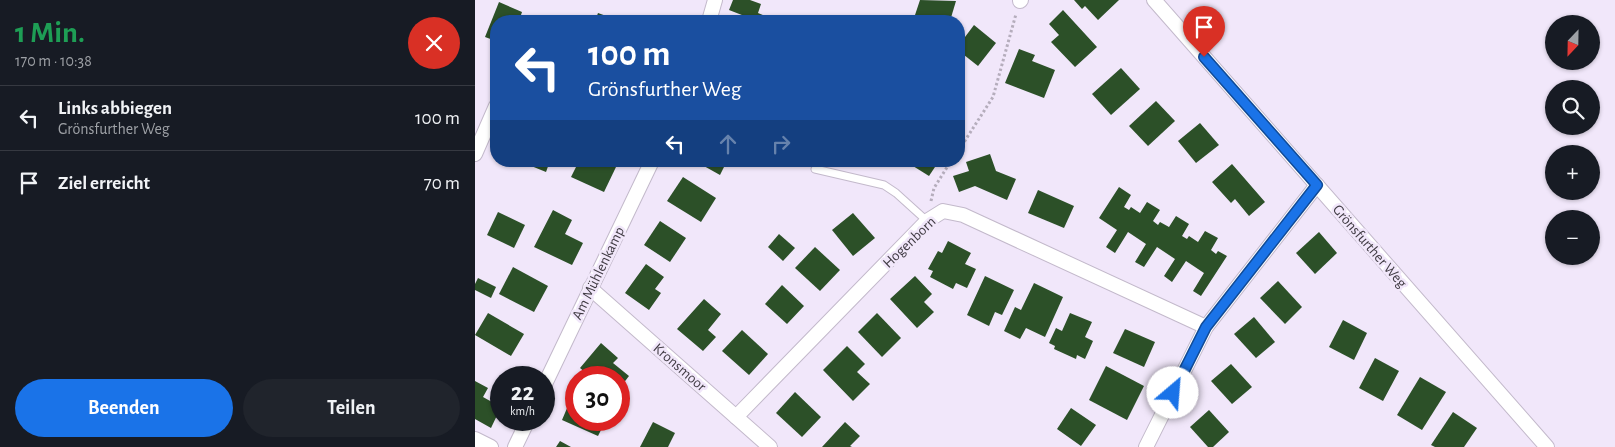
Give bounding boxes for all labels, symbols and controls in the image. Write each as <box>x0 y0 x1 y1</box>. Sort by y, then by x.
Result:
pin <box>1183 6 1225 57</box>
icon: arrive <box>1190 13 1218 41</box>
north arrow <box>1545 15 1600 70</box>
map controls <box>1545 15 1600 265</box>
button: close <box>408 17 460 69</box>
text: 1 Min. <box>15 18 85 48</box>
icon: left <box>505 35 570 100</box>
text: 100 m <box>588 37 671 72</box>
text: 170 m · 10:38 <box>15 53 92 69</box>
text: Grönsfurther Weg <box>588 78 741 100</box>
button: search <box>1545 80 1600 135</box>
text: Links abbiegen <box>58 99 172 118</box>
icon: left <box>15 104 43 132</box>
text: 100 m <box>415 109 460 128</box>
text: Grönsfurther Weg <box>58 121 170 137</box>
icon: left <box>661 130 689 158</box>
icon: ahead <box>714 130 742 158</box>
icon: right <box>767 130 795 158</box>
button: + <box>1545 145 1600 200</box>
icon: arrive <box>15 169 43 197</box>
text: Ziel erreicht <box>58 174 150 193</box>
text: 70 m <box>424 174 460 193</box>
street label: Grönsfurther Weg <box>1330 202 1410 291</box>
button: − <box>1545 210 1600 265</box>
street label: Hogenborn <box>880 214 939 271</box>
street label: Am Mühlenkamp <box>570 224 627 322</box>
street label: Kronsmoor <box>650 340 709 394</box>
speed limit sign: 30 <box>565 366 630 431</box>
position arrow <box>1146 366 1198 418</box>
button: Beenden <box>15 379 233 437</box>
button: Teilen <box>243 379 460 437</box>
text: 22 <box>511 380 534 405</box>
text: km/h <box>510 405 535 417</box>

